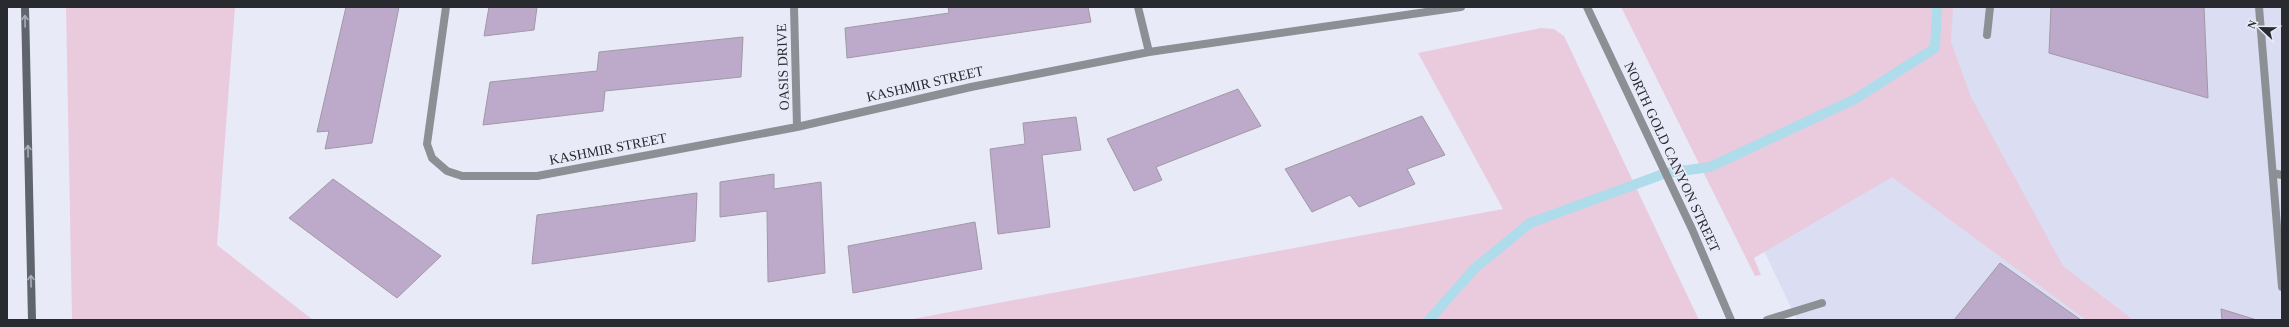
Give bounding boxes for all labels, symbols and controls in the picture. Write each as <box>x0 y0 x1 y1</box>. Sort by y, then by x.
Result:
north arrow <box>2241 8 2281 48</box>
one-way arrow <box>21 15 29 28</box>
text: N <box>2245 18 2259 30</box>
street label: OASIS DRIVE <box>774 23 792 111</box>
street label: NORTH GOLD CANYON STREET <box>1621 60 1723 255</box>
street label: KASHMIR STREET <box>865 63 985 105</box>
street label: KASHMIR STREET <box>548 130 668 168</box>
one-way arrow <box>24 145 32 158</box>
one-way arrow <box>27 275 35 288</box>

